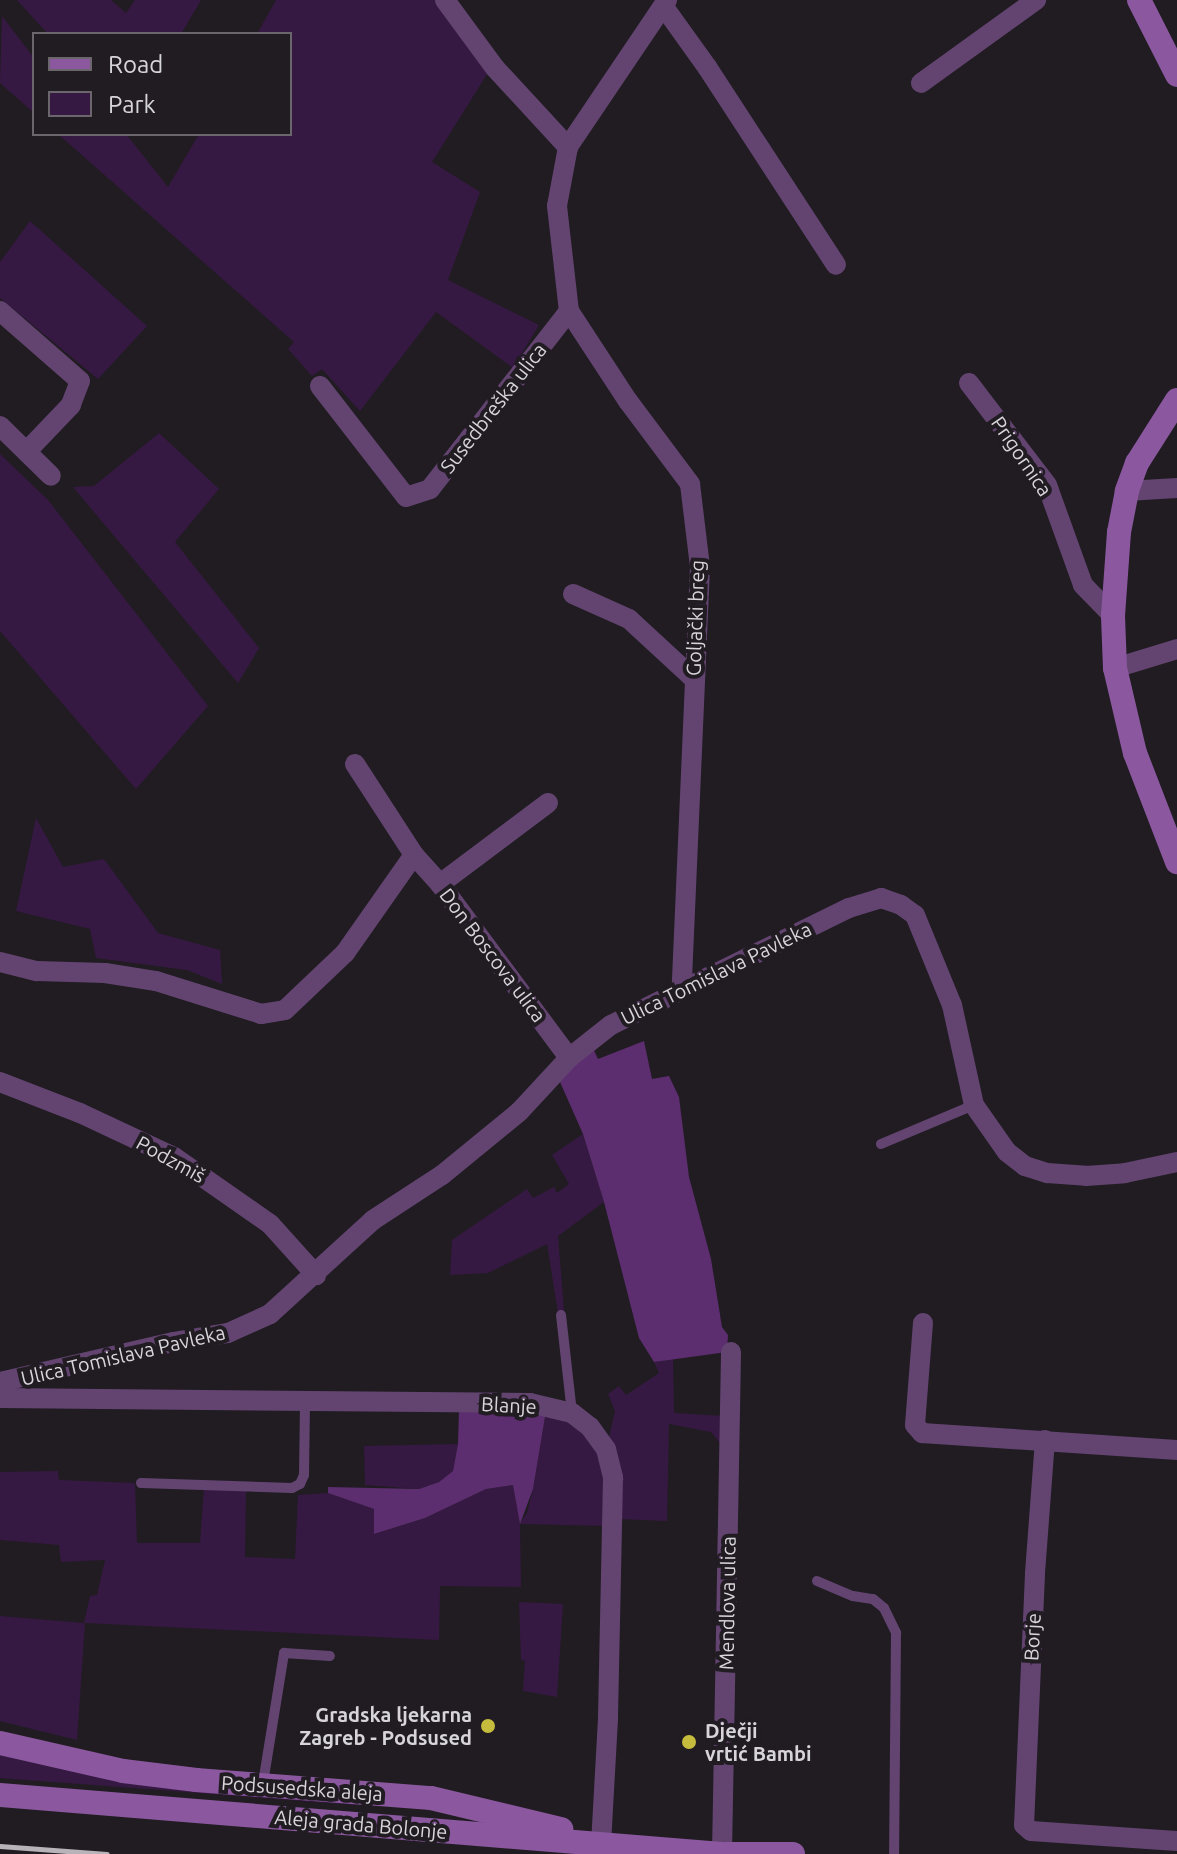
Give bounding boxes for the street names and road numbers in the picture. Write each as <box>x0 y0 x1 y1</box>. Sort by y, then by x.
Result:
street label: Susedbreška ulica <box>435 338 551 478</box>
street label: Prigornica <box>987 412 1057 500</box>
street label: Goljački breg <box>681 560 709 676</box>
street label: Don Boscova ulica <box>435 883 551 1027</box>
street label: Ulica Tomislava Pavleka <box>617 916 815 1030</box>
street label: Podzmiš <box>132 1130 210 1188</box>
street label: Ulica Tomislava Pavleka <box>18 1320 228 1390</box>
street label: Blanje <box>481 1392 537 1418</box>
street label: Mendlova ulica <box>714 1536 740 1670</box>
street label: Borje <box>1019 1612 1045 1662</box>
street label: Podsusedska aleja <box>220 1770 384 1806</box>
street label: Aleja grada Bolonje <box>274 1804 448 1844</box>

